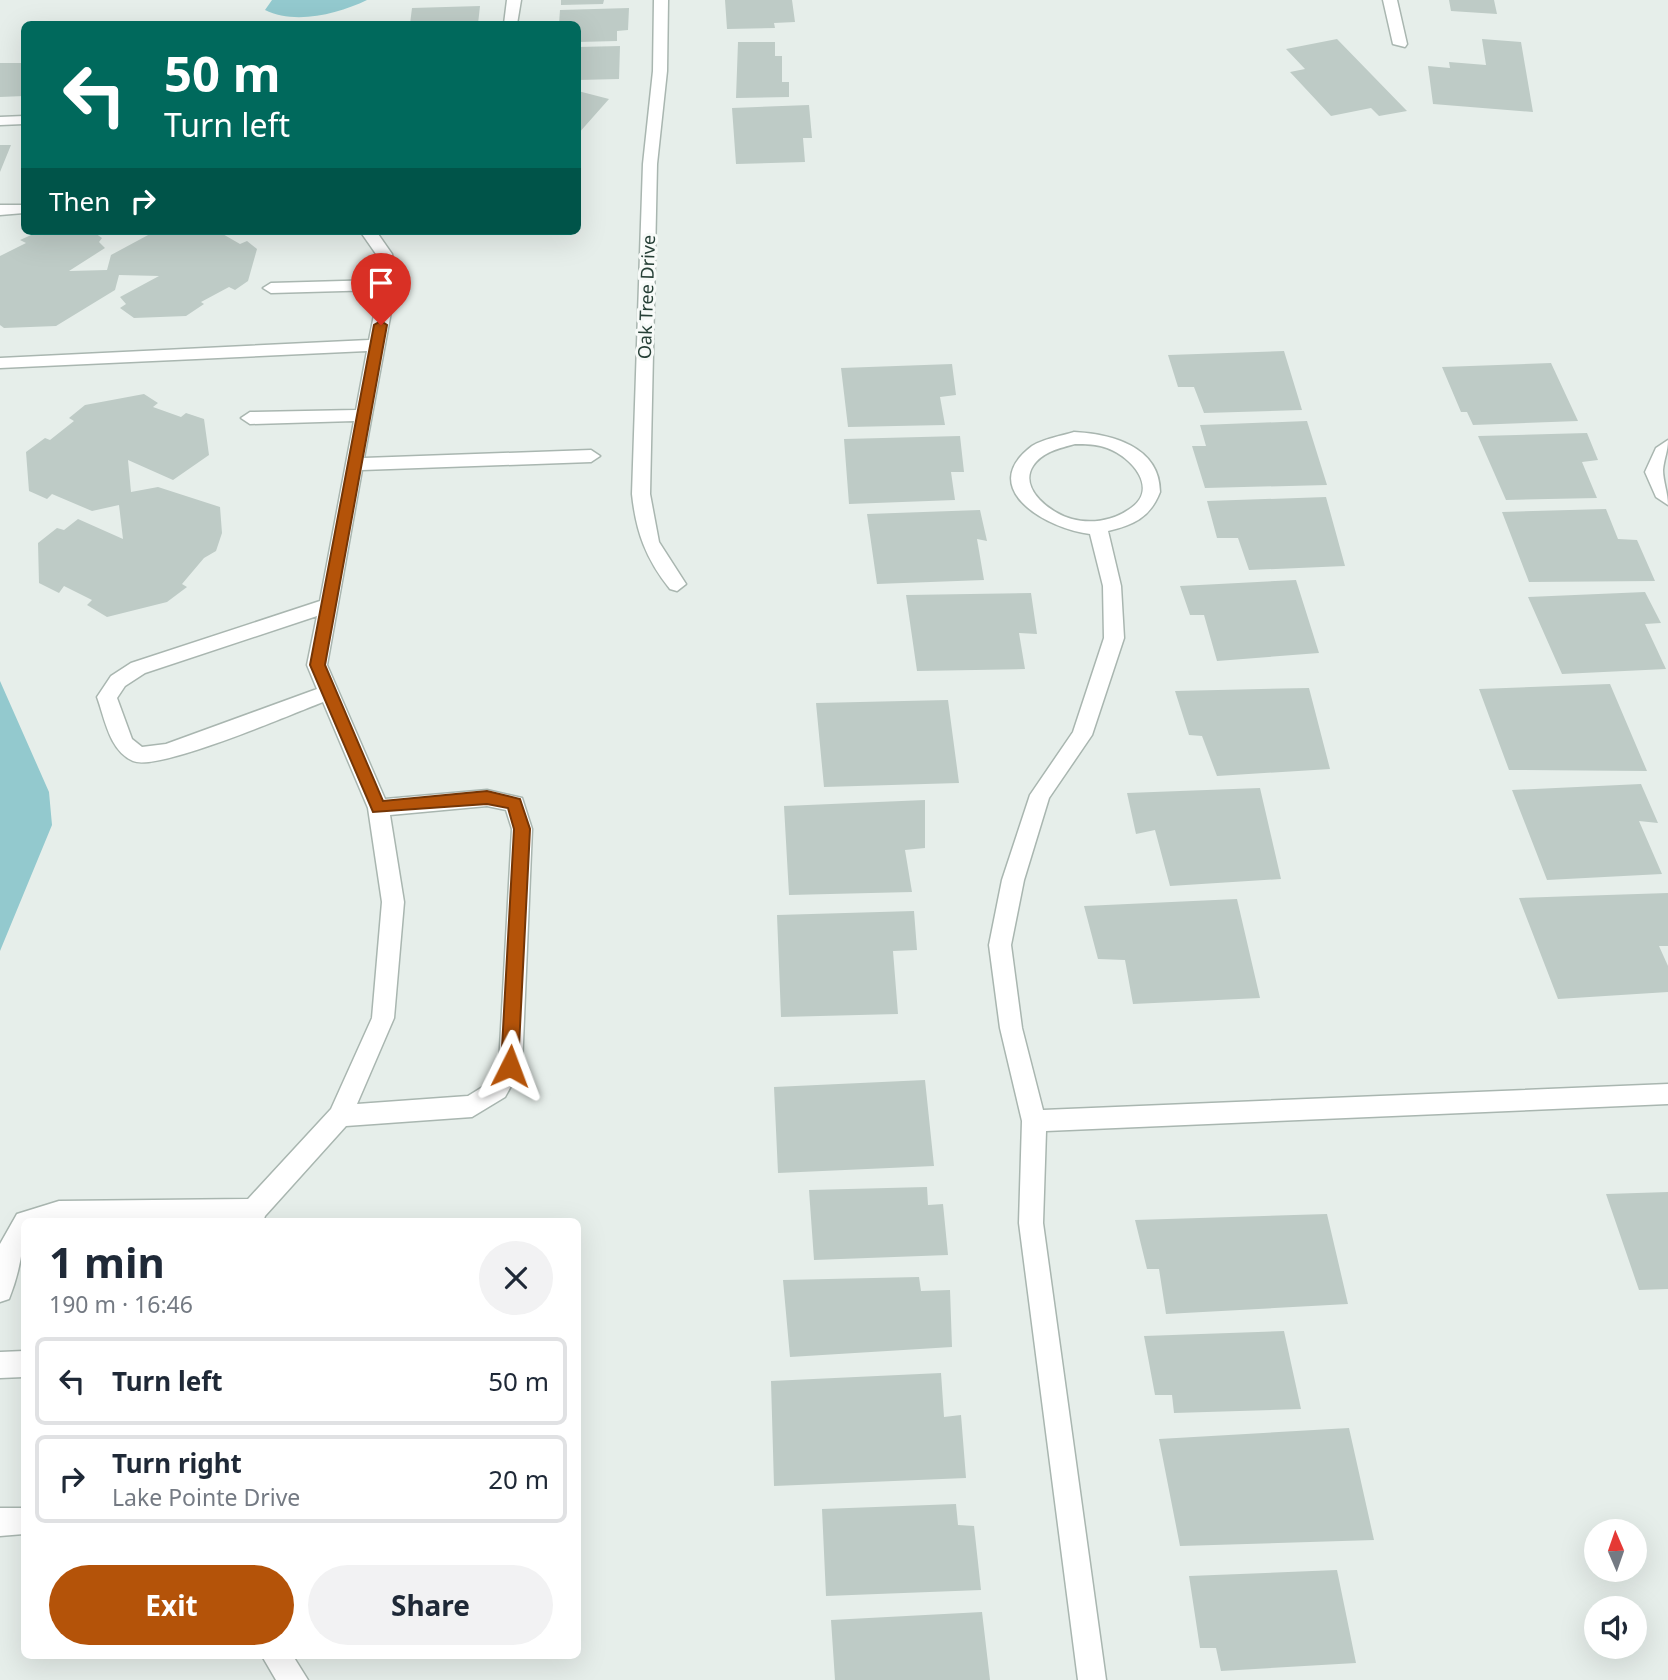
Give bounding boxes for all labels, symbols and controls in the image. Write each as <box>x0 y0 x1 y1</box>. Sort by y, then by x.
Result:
text: 50 m <box>164 40 281 106</box>
icon: left <box>49 49 140 140</box>
text: Turn left <box>164 103 290 146</box>
icon: right <box>124 182 162 220</box>
text: Then <box>49 183 110 219</box>
street label: Oak Tree Drive <box>632 235 660 359</box>
pin <box>351 253 411 325</box>
icon: arrive <box>362 264 400 302</box>
position arrow <box>473 1029 547 1103</box>
text: 1 min <box>49 1233 165 1290</box>
button: close <box>479 1241 553 1315</box>
text: 190 m · 16:46 <box>49 1288 193 1320</box>
icon: left <box>53 1362 91 1400</box>
text: Turn left <box>112 1363 223 1399</box>
text: 50 m <box>488 1363 549 1399</box>
text: Turn right <box>112 1445 242 1481</box>
icon: right <box>53 1460 91 1498</box>
text: 20 m <box>488 1461 549 1497</box>
text: Lake Pointe Drive <box>112 1481 300 1513</box>
north arrow <box>1584 1519 1647 1582</box>
map controls <box>1584 1519 1647 1659</box>
button: Exit <box>49 1565 294 1645</box>
button: Share <box>308 1565 553 1645</box>
button: sound <box>1584 1596 1647 1659</box>

